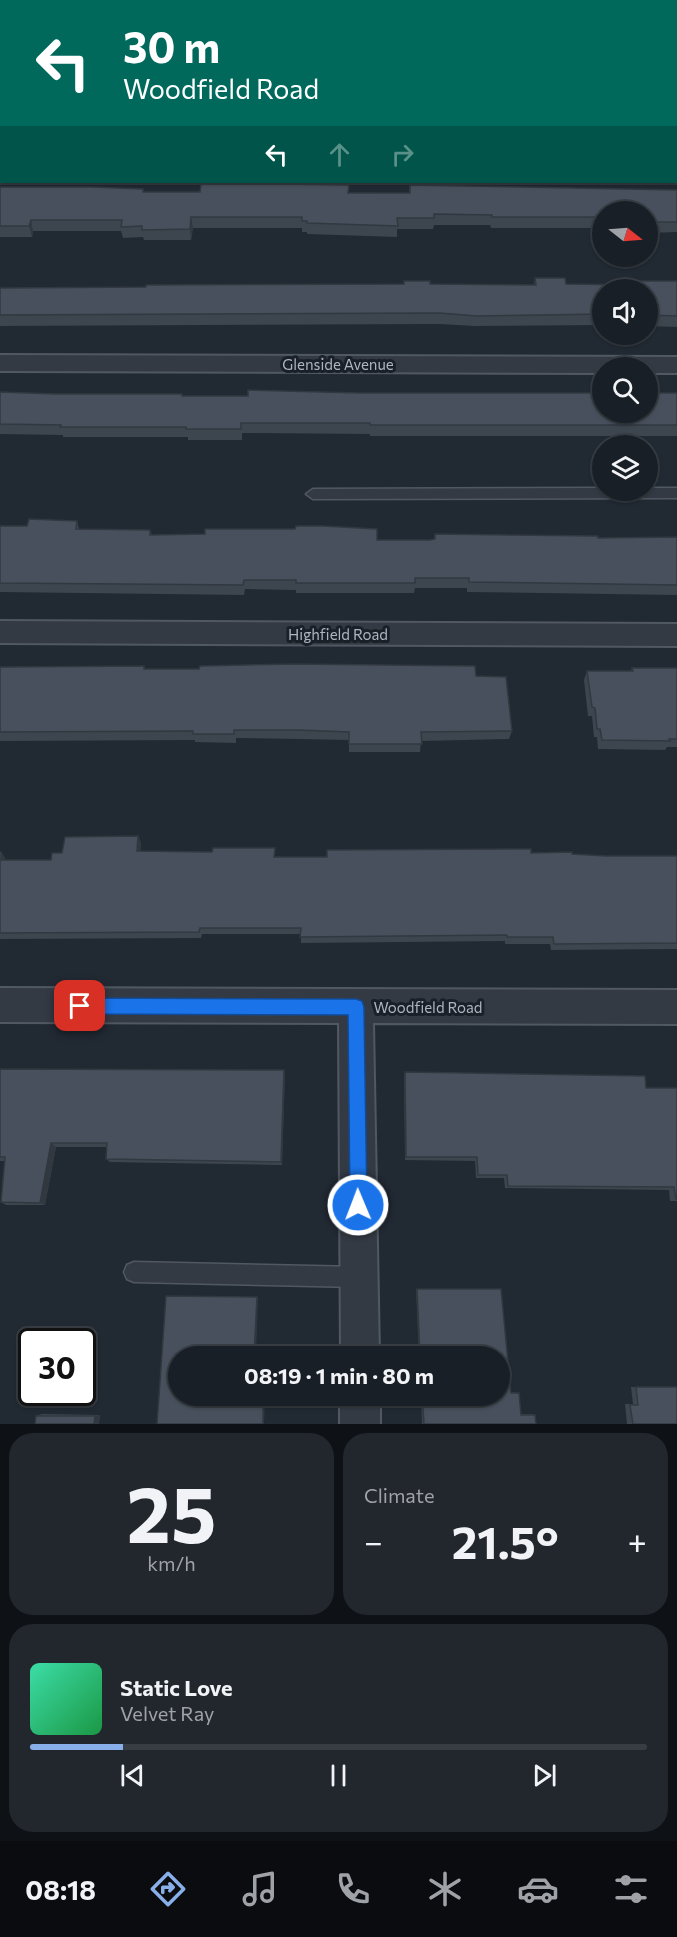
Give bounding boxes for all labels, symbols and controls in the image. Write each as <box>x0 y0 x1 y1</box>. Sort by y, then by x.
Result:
text: 30 m <box>123 20 220 72</box>
icon: left <box>24 24 102 102</box>
text: Woodfield Road <box>123 72 319 105</box>
icon: left <box>260 138 293 171</box>
icon: ahead <box>323 138 356 171</box>
icon: right <box>386 138 419 171</box>
north arrow <box>592 201 658 267</box>
map controls <box>592 201 658 501</box>
button: sound <box>592 279 658 345</box>
street label: Glenside Avenue <box>282 355 394 373</box>
button: search <box>592 357 658 423</box>
button: layers <box>592 435 658 501</box>
street label: Highfield Road <box>288 625 388 643</box>
pin <box>54 980 105 1031</box>
icon: arrive <box>63 989 96 1022</box>
street label: Woodfield Road <box>374 998 482 1016</box>
position arrow <box>326 1173 390 1237</box>
speed limit sign: 30 <box>18 1328 96 1406</box>
text: 08:19 · 1 min · 80 m <box>244 1362 434 1389</box>
text: 25 <box>127 1464 216 1559</box>
text: Climate <box>364 1483 434 1507</box>
text: 21.5° <box>452 1513 559 1568</box>
text: − <box>364 1520 383 1561</box>
text: + <box>628 1520 647 1561</box>
text: km/h <box>147 1551 196 1575</box>
text: Static Love <box>120 1674 233 1701</box>
text: Velvet Ray <box>120 1701 214 1725</box>
icon: previous <box>116 1759 149 1792</box>
icon: pause <box>322 1759 355 1792</box>
icon: next <box>528 1759 561 1792</box>
icon: directions <box>147 1868 189 1910</box>
icon: music <box>239 1868 281 1910</box>
icon: phone <box>332 1868 374 1910</box>
icon: climate <box>424 1868 466 1910</box>
icon: car <box>517 1868 559 1910</box>
icon: filters <box>610 1868 652 1910</box>
text: 08:18 <box>25 1873 96 1906</box>

